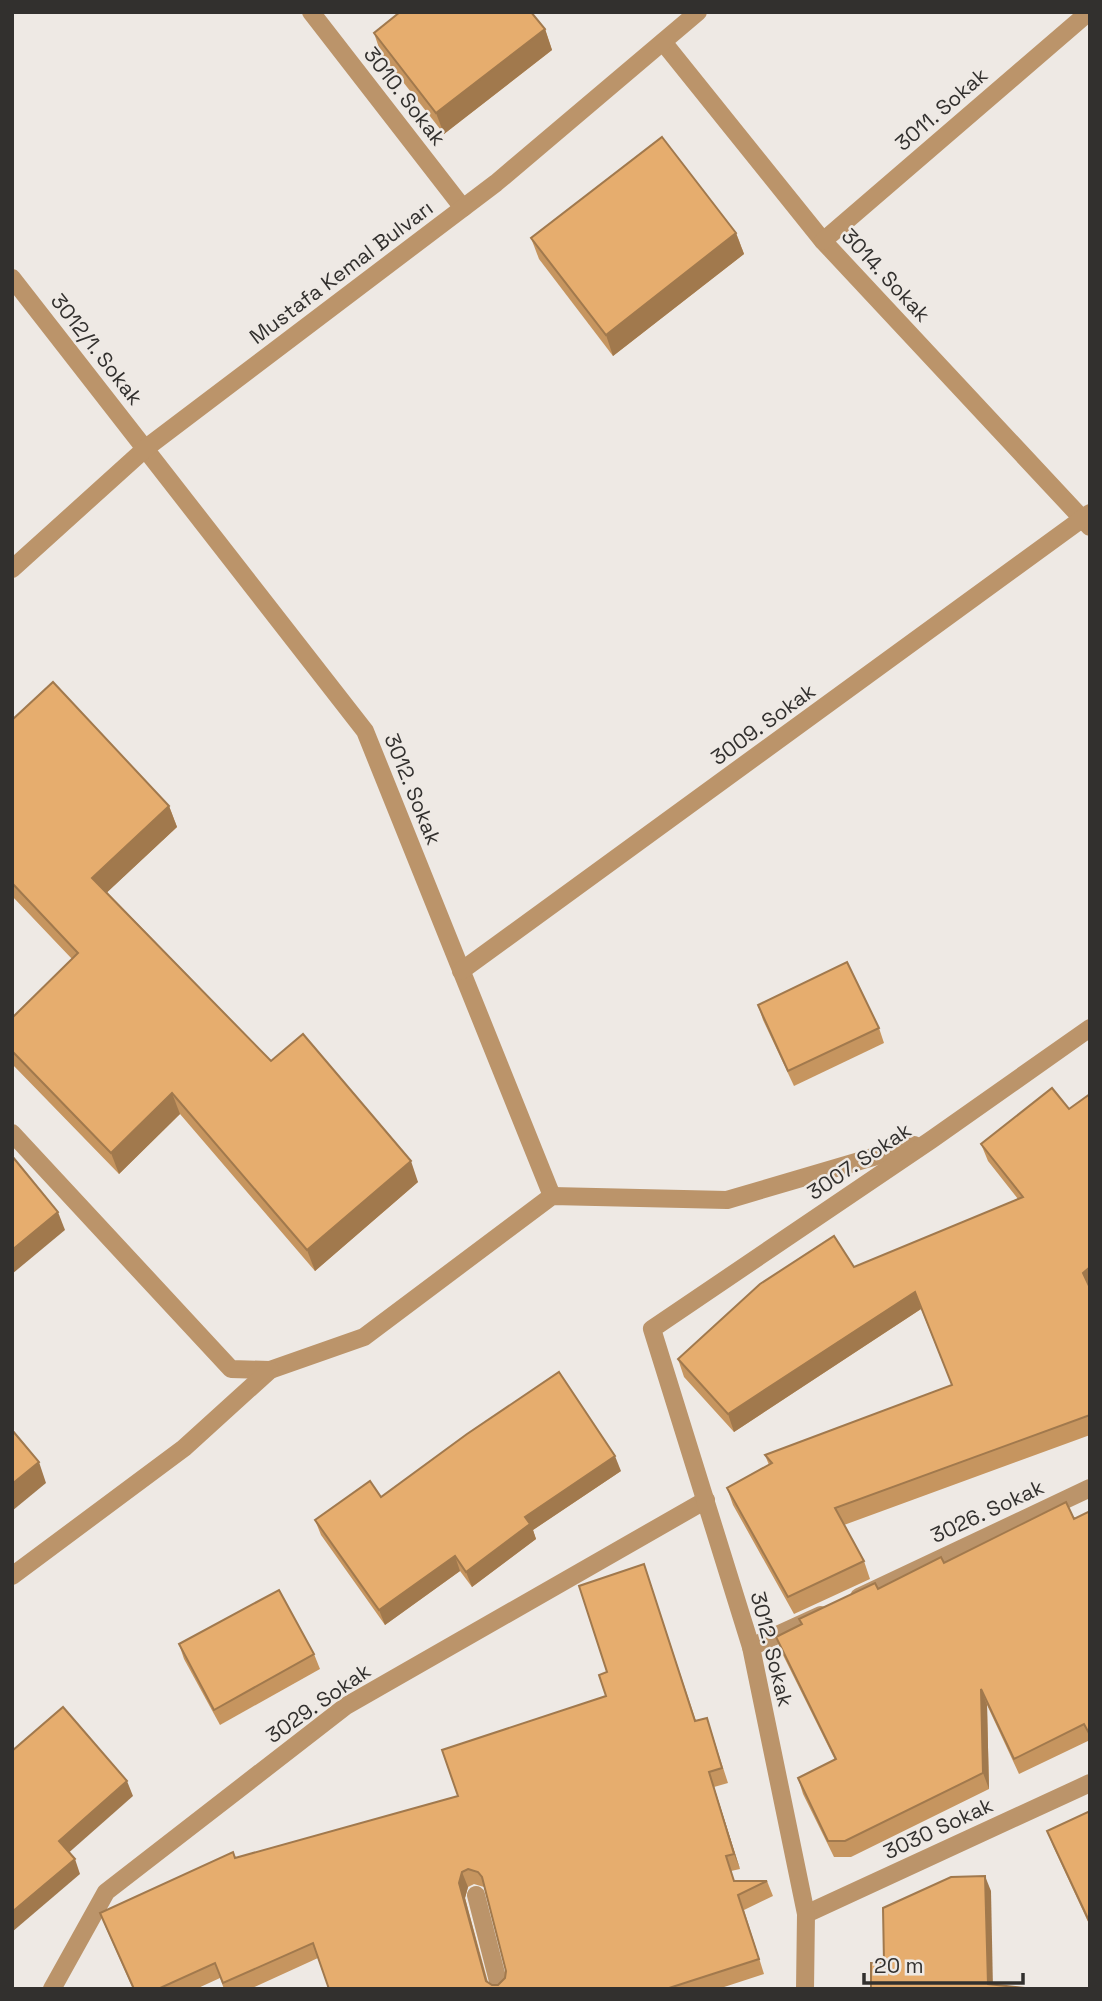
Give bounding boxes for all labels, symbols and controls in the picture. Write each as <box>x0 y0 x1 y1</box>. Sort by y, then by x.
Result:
street label: 3010. Sokak <box>358 41 452 151</box>
street label: 3011. Sokak <box>889 61 993 157</box>
street label: Mustafa Kemal Bulvarı <box>244 194 438 350</box>
street label: 3014. Sokak <box>836 223 936 327</box>
street label: 3012/1. Sokak <box>45 288 149 410</box>
street label: 3009. Sokak <box>705 677 821 771</box>
street label: 3012. Sokak <box>378 729 448 849</box>
street label: 3007. Sokak <box>802 1116 916 1206</box>
street label: 3026. Sokak <box>926 1473 1048 1549</box>
street label: 3012. Sokak <box>745 1589 799 1709</box>
street label: 3029. Sokak <box>260 1657 376 1749</box>
street label: 3030 Sokak <box>879 1791 997 1865</box>
scale bar <box>864 1941 1023 1985</box>
text: 20 m <box>874 1952 924 1979</box>

